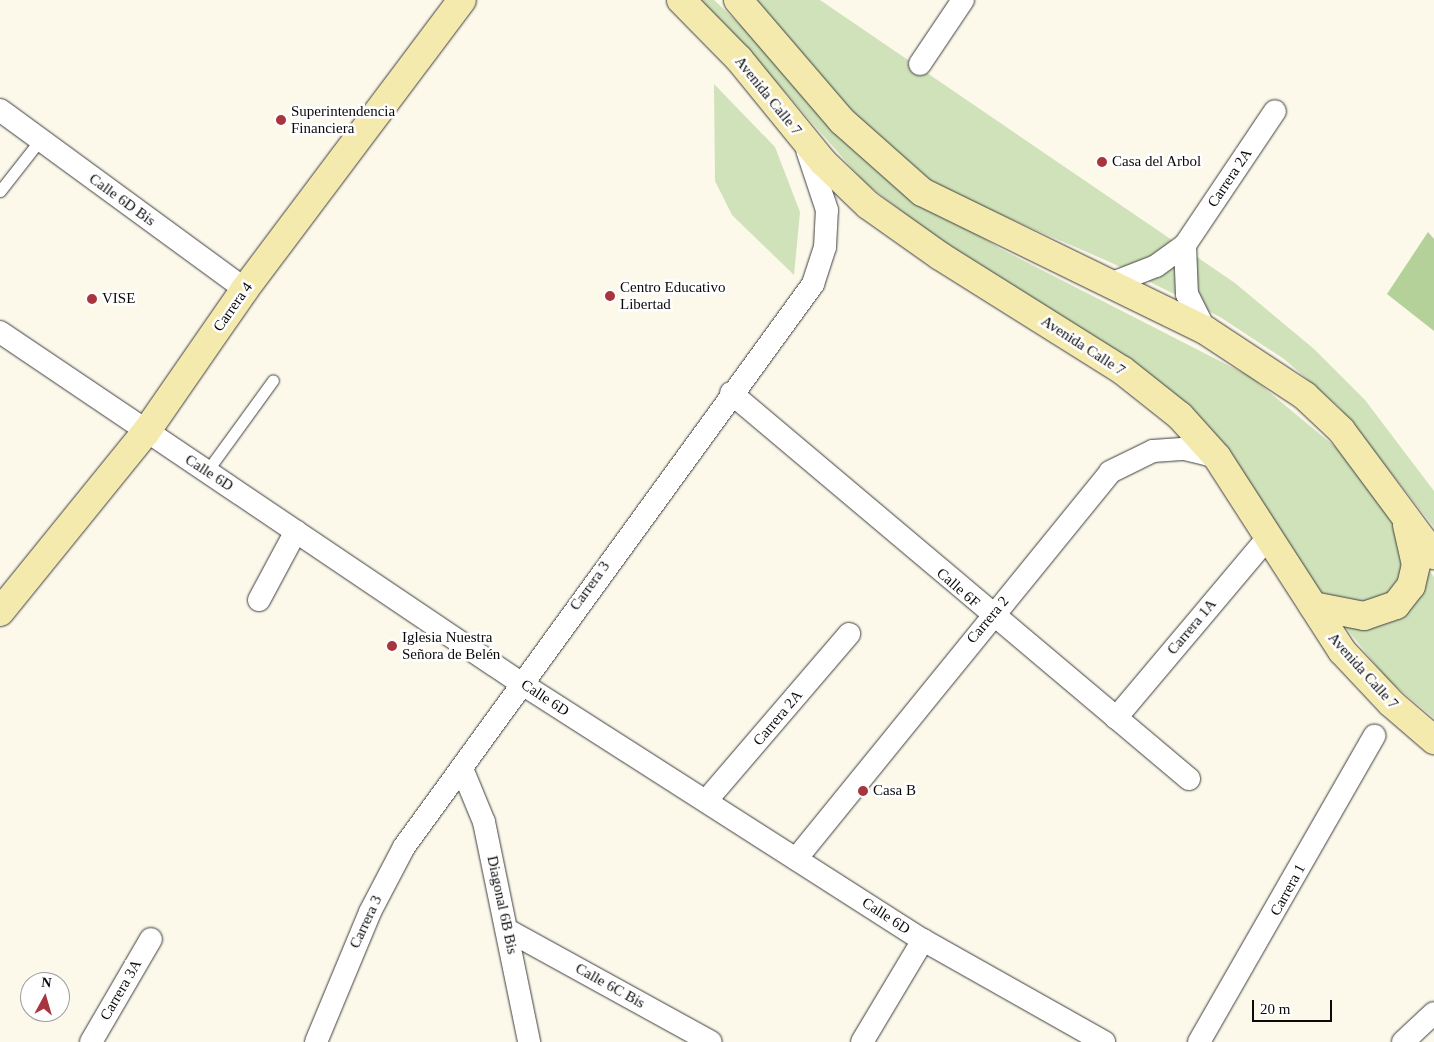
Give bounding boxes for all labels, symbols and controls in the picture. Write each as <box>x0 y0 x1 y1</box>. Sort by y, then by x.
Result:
street label: Avenida Calle 7 <box>731 53 805 139</box>
place label: Superintendencia Financiera <box>291 102 395 137</box>
marker: Superintendencia Financiera <box>275 114 287 126</box>
street label: Carrera 2A <box>1204 145 1256 211</box>
place label: Casa del Arbol <box>1112 153 1202 171</box>
marker: Casa del Arbol <box>1096 156 1108 168</box>
street label: Calle 6D Bis <box>85 170 159 230</box>
place label: Centro Educativo Libertad <box>620 278 725 313</box>
street label: Carrera 4 <box>210 279 256 335</box>
place label: VISE <box>102 290 135 308</box>
marker: Centro Educativo Libertad <box>604 290 616 302</box>
marker: VISE <box>86 293 98 305</box>
street label: Avenida Calle 7 <box>1038 312 1128 380</box>
street label: Calle 6D <box>182 451 236 495</box>
street label: Carrera 3 <box>566 558 614 614</box>
street label: Calle 6F <box>933 564 983 612</box>
street label: Carrera 2 <box>963 593 1013 647</box>
street label: Carrera 1A <box>1164 596 1220 658</box>
place label: Iglesia Nuestra Señora de Belén <box>402 628 500 663</box>
street label: Avenida Calle 7 <box>1324 629 1402 713</box>
marker: Iglesia Nuestra Señora de Belén <box>386 640 398 652</box>
street label: Calle 6D <box>518 676 572 720</box>
street label: Carrera 2A <box>750 687 806 749</box>
place label: Casa B <box>873 782 916 800</box>
marker: Casa B <box>857 785 869 797</box>
street label: Diagonal 6B Bis <box>483 854 521 956</box>
street label: Carrera 1 <box>1267 861 1309 919</box>
street label: Carrera 3 <box>346 893 386 951</box>
street label: Calle 6D <box>859 894 913 938</box>
street label: Carrera 3A <box>96 956 146 1024</box>
street label: Calle 6C Bis <box>572 960 648 1012</box>
north arrow <box>20 972 70 1022</box>
text: N <box>41 975 52 991</box>
scale bar <box>1254 990 1334 1022</box>
text: 20 m <box>1260 1001 1290 1017</box>

